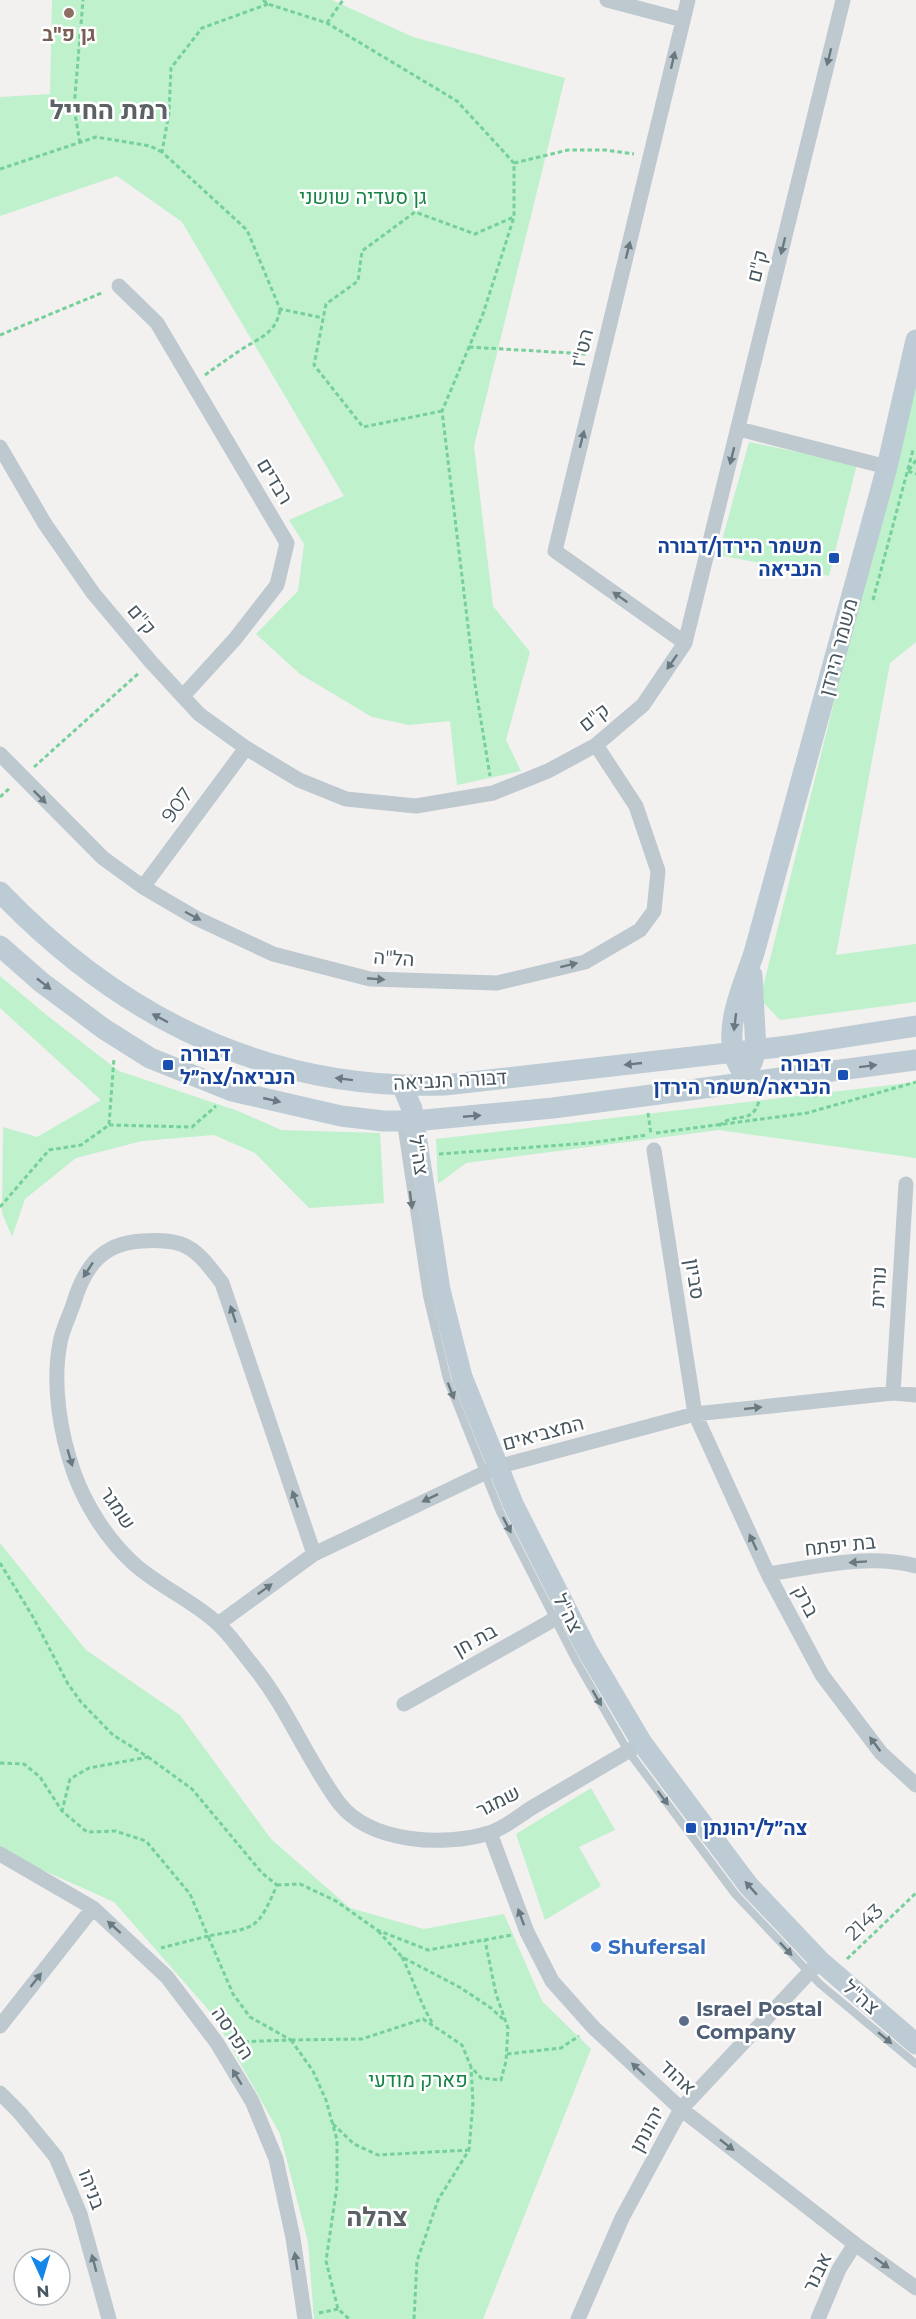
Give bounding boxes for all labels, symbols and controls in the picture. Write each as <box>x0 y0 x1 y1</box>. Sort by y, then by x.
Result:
marker: גן פ"ב <box>62 6 76 20</box>
place label: גן פ"ב <box>42 22 96 46</box>
one-way arrow <box>824 48 834 66</box>
one-way arrow <box>669 51 679 69</box>
district label: רמת החייל <box>50 94 168 126</box>
park label: גן סעדיה שושני <box>299 185 427 209</box>
one-way arrow <box>778 237 788 256</box>
one-way arrow <box>623 241 633 259</box>
street label: ק"ם <box>741 247 773 285</box>
street label: הט"ז <box>566 326 598 370</box>
one-way arrow <box>577 430 587 449</box>
one-way arrow <box>727 447 737 465</box>
street label: רבדים <box>252 454 298 508</box>
place label: משמר הירדן/דבורה הנביאה <box>657 534 822 581</box>
marker: משמר הירדן/דבורה הנביאה <box>827 551 841 565</box>
one-way arrow <box>613 591 629 603</box>
street label: משמר הירדן <box>813 596 863 698</box>
street label: ק"ם <box>122 599 162 639</box>
one-way arrow <box>666 654 678 670</box>
street label: ק"ם <box>574 698 614 736</box>
street label: 907 <box>156 783 198 827</box>
one-way arrow <box>33 789 47 803</box>
one-way arrow <box>185 911 202 921</box>
street label: הל"ה <box>373 945 415 971</box>
one-way arrow <box>560 960 578 970</box>
one-way arrow <box>367 974 386 984</box>
one-way arrow <box>37 978 52 990</box>
one-way arrow <box>151 1013 168 1023</box>
one-way arrow <box>730 1013 739 1032</box>
place label: דבורה הנביאה/צה״ל <box>180 1042 295 1089</box>
place label: דבורה הנביאה/משמר הירדן <box>653 1052 831 1099</box>
marker: דבורה הנביאה/צה״ל <box>161 1058 175 1072</box>
one-way arrow <box>624 1059 643 1068</box>
one-way arrow <box>858 1062 877 1071</box>
street label: דבורה הנביאה <box>393 1065 507 1095</box>
marker: דבורה הנביאה/משמר הירדן <box>836 1068 850 1082</box>
one-way arrow <box>334 1074 353 1084</box>
one-way arrow <box>262 1096 281 1106</box>
one-way arrow <box>463 1111 482 1121</box>
street label: צה"ל <box>404 1133 434 1177</box>
one-way arrow <box>407 1191 416 1210</box>
street label: סביון <box>680 1257 710 1301</box>
one-way arrow <box>83 1262 94 1278</box>
street label: נורית <box>865 1266 891 1308</box>
one-way arrow <box>227 1305 237 1323</box>
one-way arrow <box>447 1382 457 1400</box>
one-way arrow <box>743 1403 762 1412</box>
street label: המצביאים <box>500 1411 586 1455</box>
one-way arrow <box>66 1449 75 1467</box>
street label: שמגר <box>95 1482 141 1534</box>
one-way arrow <box>290 1490 299 1508</box>
one-way arrow <box>421 1493 438 1502</box>
one-way arrow <box>502 1517 511 1534</box>
street label: בת יפתח <box>803 1529 877 1561</box>
one-way arrow <box>749 1533 758 1550</box>
one-way arrow <box>849 1557 868 1567</box>
street label: ברק <box>788 1581 825 1622</box>
one-way arrow <box>258 1584 273 1596</box>
street label: צה"ל <box>548 1590 588 1637</box>
street label: בת חן <box>449 1618 501 1662</box>
one-way arrow <box>592 1690 603 1706</box>
one-way arrow <box>869 1737 881 1752</box>
street label: שמגר <box>472 1780 524 1822</box>
one-way arrow <box>657 1789 669 1805</box>
place label: צה״ל/יהונתן <box>703 1816 808 1840</box>
marker: צה״ל/יהונתן <box>684 1821 698 1835</box>
one-way arrow <box>744 1880 758 1895</box>
street label: 2143 <box>840 1899 888 1945</box>
one-way arrow <box>516 1908 526 1926</box>
one-way arrow <box>107 1920 122 1934</box>
place label: Shufersal <box>608 1935 706 1959</box>
marker: Shufersal <box>589 1940 603 1954</box>
one-way arrow <box>779 1941 793 1956</box>
one-way arrow <box>30 1973 42 1988</box>
street label: צה"ל <box>838 1975 884 2019</box>
place label: Israel Postal Company <box>696 1997 823 2044</box>
street label: הפרסה <box>207 2002 259 2064</box>
marker: Israel Postal Company <box>677 2014 691 2028</box>
one-way arrow <box>877 2031 892 2044</box>
street label: אהוד <box>655 2054 701 2100</box>
one-way arrow <box>632 2063 646 2077</box>
park label: פארק מודעי <box>368 2068 468 2092</box>
one-way arrow <box>232 2069 243 2085</box>
street label: יהונתן <box>625 2102 669 2156</box>
one-way arrow <box>720 2139 735 2151</box>
street label: בניהו <box>73 2165 111 2213</box>
district label: צהלה <box>346 2201 408 2233</box>
north arrow <box>12 2247 72 2307</box>
street label: אבנר <box>797 2249 837 2295</box>
one-way arrow <box>292 2252 301 2271</box>
one-way arrow <box>88 2254 98 2272</box>
one-way arrow <box>875 2257 890 2269</box>
text: N <box>36 2282 50 2301</box>

